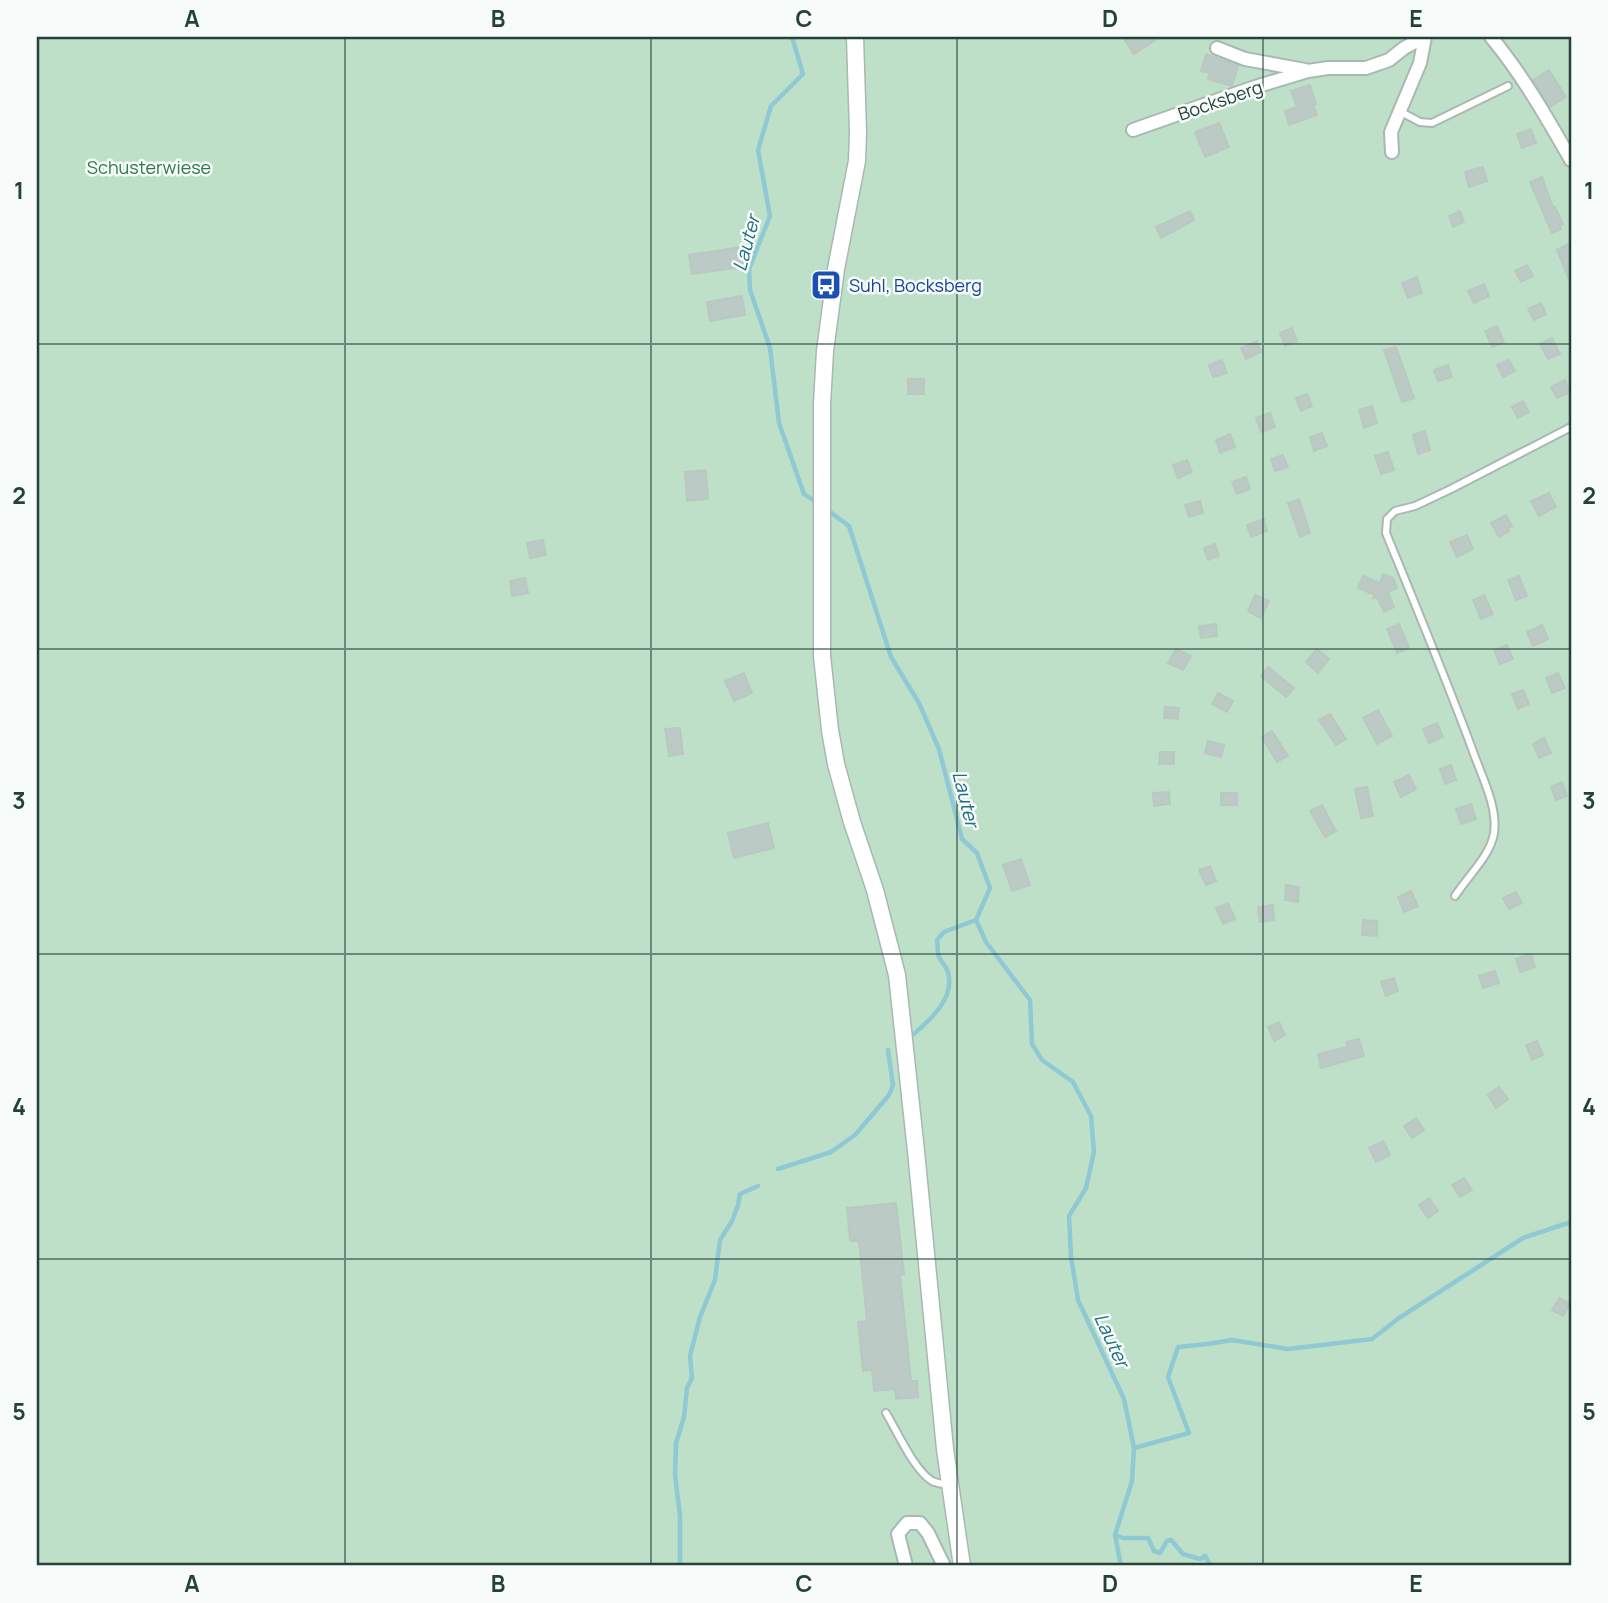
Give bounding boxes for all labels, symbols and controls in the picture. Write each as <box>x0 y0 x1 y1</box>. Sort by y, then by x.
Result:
text: A <box>184 2 200 34</box>
text: B <box>491 2 505 34</box>
text: C <box>796 2 813 34</box>
text: D <box>1102 2 1118 34</box>
text: E <box>1409 2 1423 34</box>
street label: Bocksberg <box>1175 74 1265 126</box>
park label: Schusterwiese <box>87 155 211 179</box>
text: 1 <box>14 174 24 206</box>
text: 1 <box>1584 174 1594 206</box>
water label: Lauter <box>726 210 766 274</box>
bus stop icon: Suhl, Bocksberg <box>809 268 843 302</box>
place label: Suhl, Bocksberg <box>849 273 982 297</box>
text: 2 <box>12 479 26 511</box>
text: 2 <box>1582 479 1596 511</box>
water label: Lauter <box>947 768 986 832</box>
text: 3 <box>12 784 26 816</box>
text: 3 <box>1582 784 1596 816</box>
text: 4 <box>12 1090 26 1122</box>
text: 4 <box>1582 1090 1596 1122</box>
water label: Lauter <box>1088 1309 1137 1373</box>
text: 5 <box>12 1395 26 1427</box>
text: 5 <box>1582 1395 1596 1427</box>
text: A <box>184 1567 200 1599</box>
text: B <box>491 1567 505 1599</box>
text: C <box>796 1567 813 1599</box>
text: D <box>1102 1567 1118 1599</box>
text: E <box>1409 1567 1423 1599</box>

